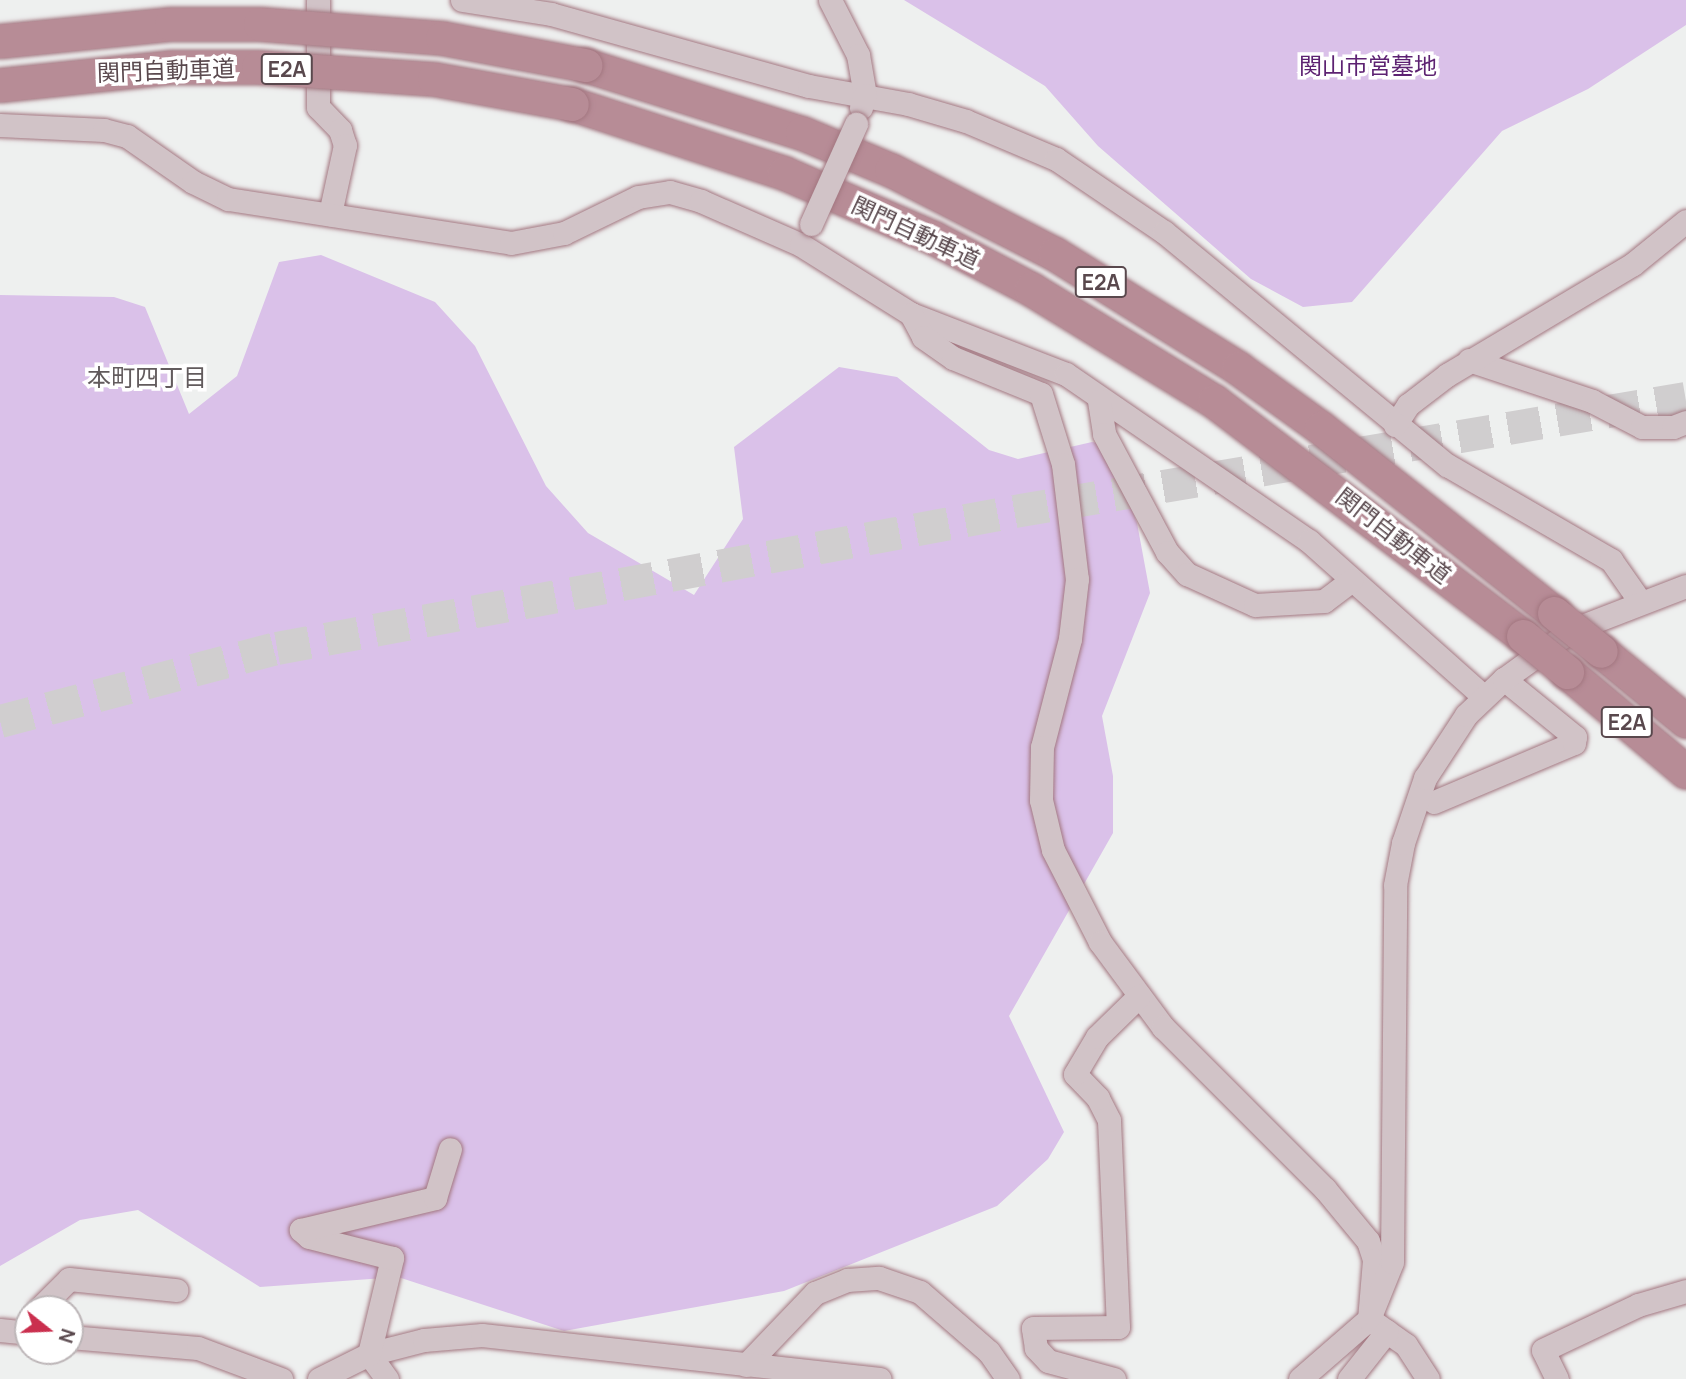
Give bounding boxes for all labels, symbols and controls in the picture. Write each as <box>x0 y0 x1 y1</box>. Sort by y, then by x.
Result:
park label: 関山市営墓地 <box>1299 51 1437 79</box>
road number: E2A <box>261 52 313 86</box>
street label: 関門自動車道 <box>97 54 235 86</box>
street label: 関門自動車道 <box>848 190 984 274</box>
road number: E2A <box>1075 264 1127 300</box>
district label: 本町四丁目 <box>87 363 207 391</box>
street label: 関門自動車道 <box>1331 482 1457 588</box>
road number: E2A <box>1601 704 1653 740</box>
north arrow <box>14 1295 84 1365</box>
text: N <box>53 1325 82 1346</box>

